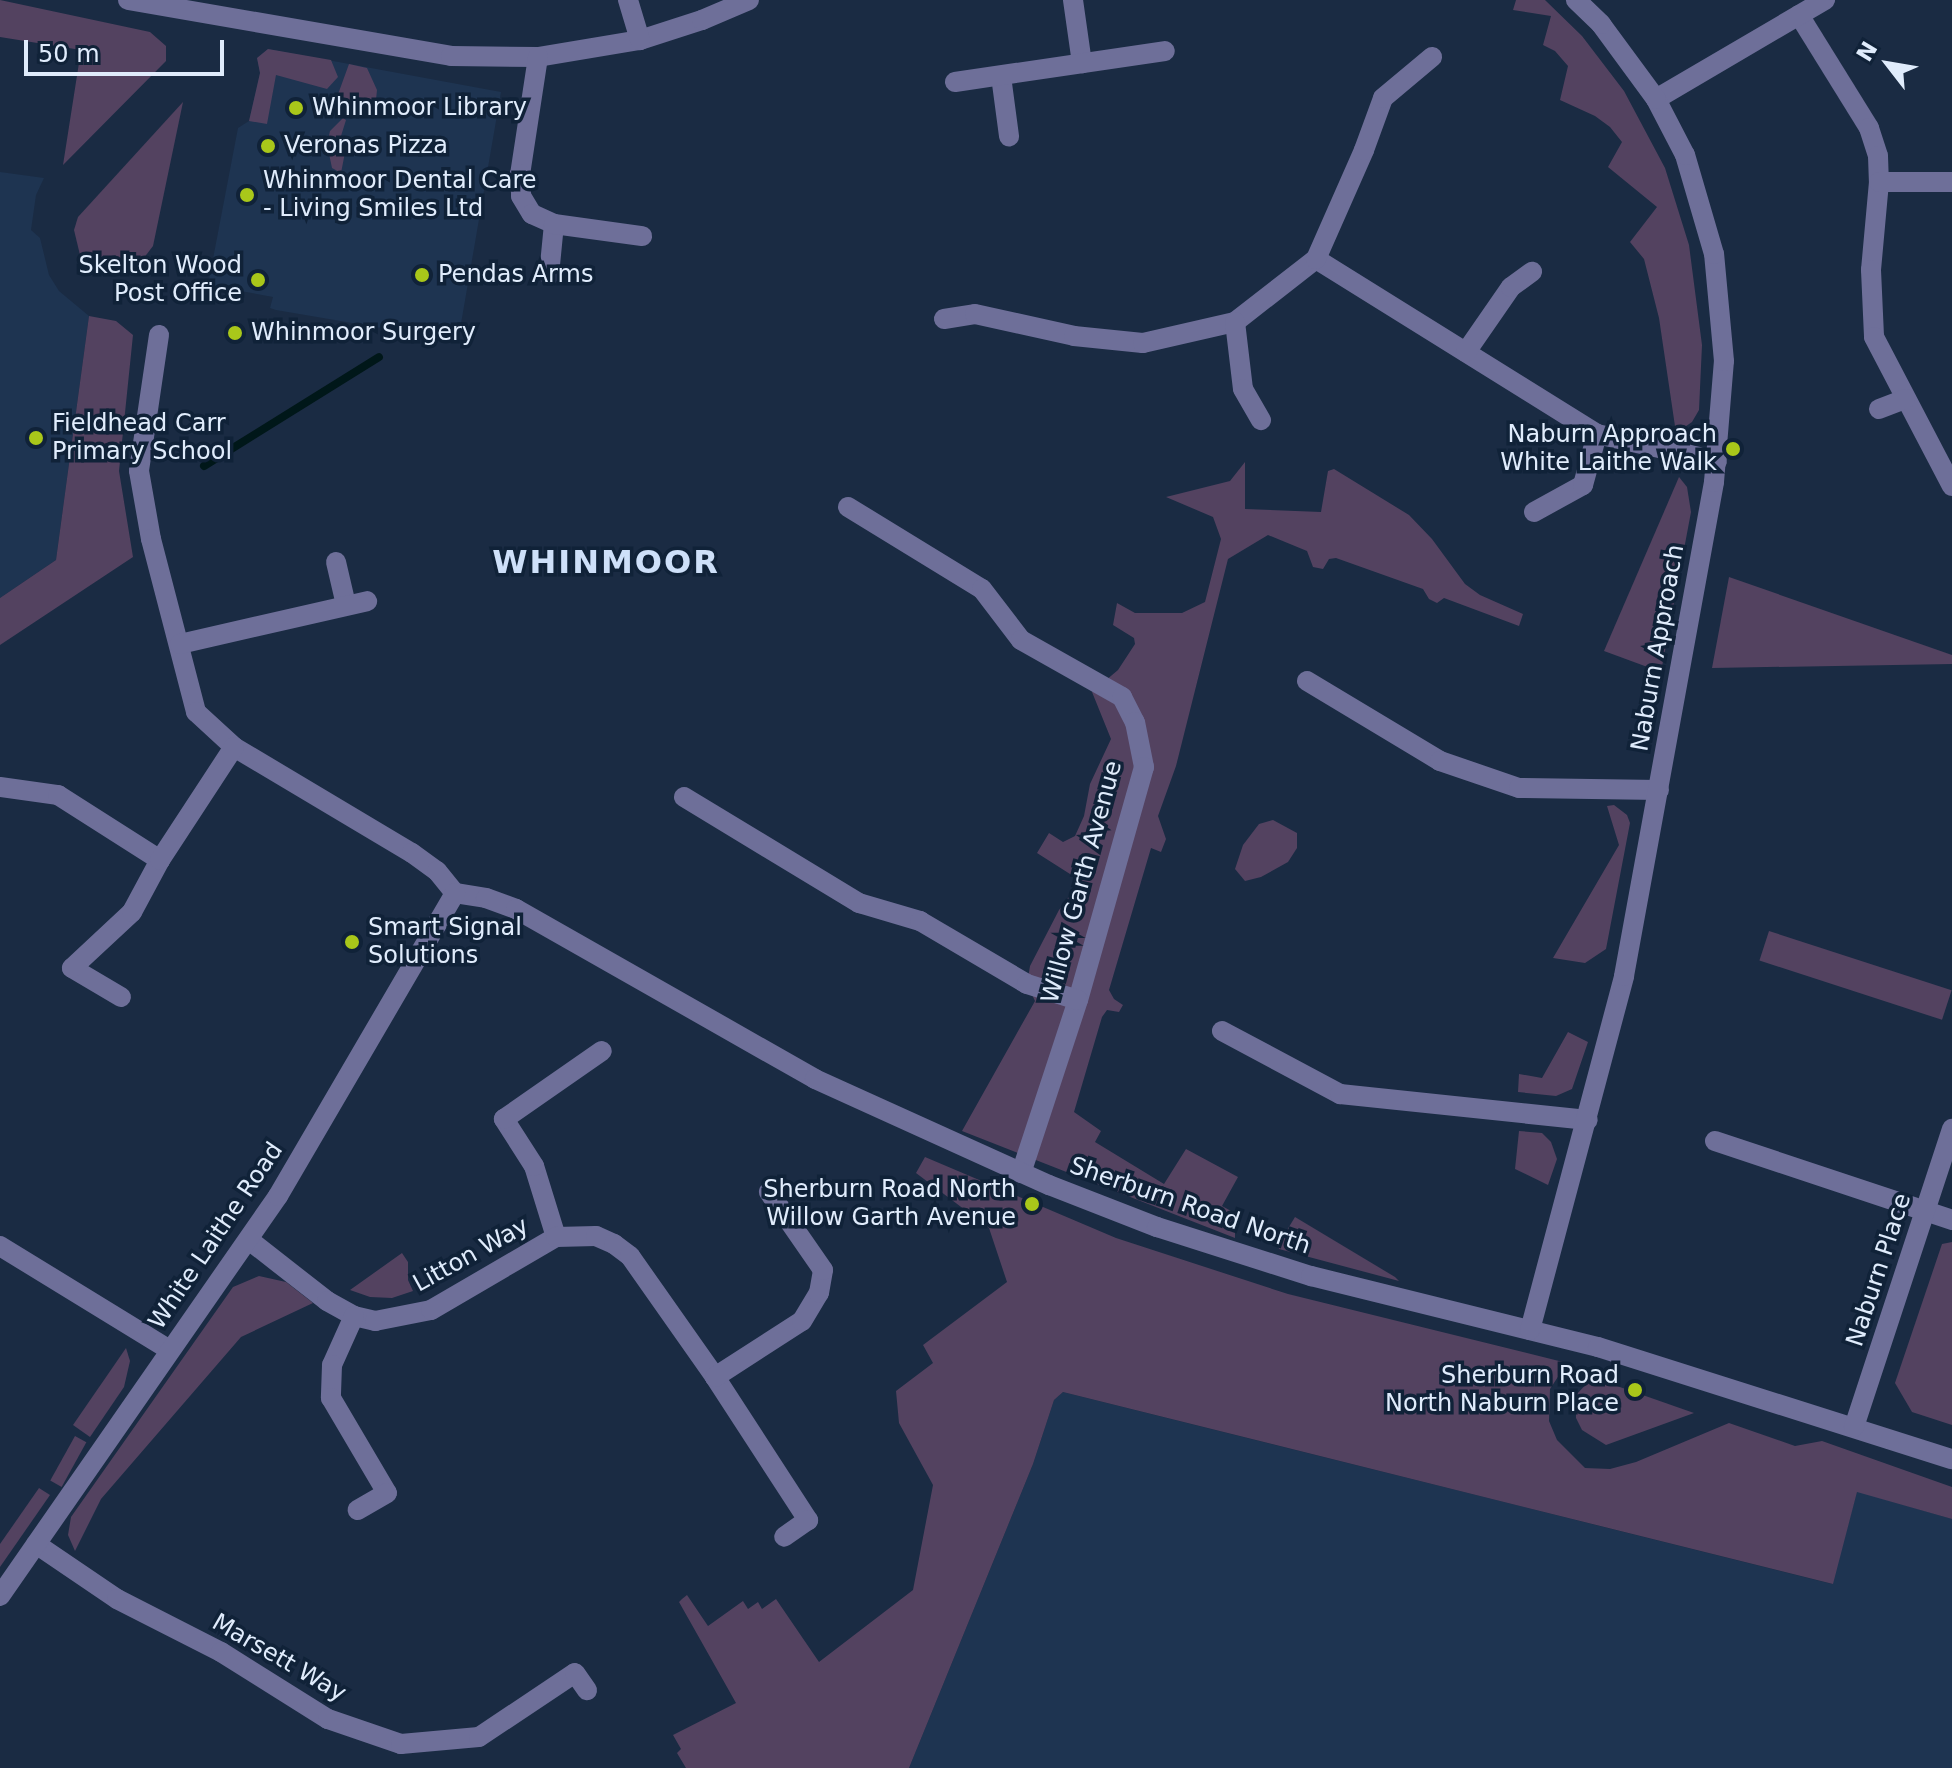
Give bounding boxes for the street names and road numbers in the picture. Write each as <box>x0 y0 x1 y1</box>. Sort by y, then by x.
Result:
street label: Naburn Approach <box>1626 542 1690 754</box>
street label: Willow Garth Avenue <box>1036 758 1128 1006</box>
street label: White Laithe Road <box>143 1137 289 1335</box>
street label: Sherburn Road North <box>1066 1151 1314 1261</box>
street label: Naburn Place <box>1841 1190 1917 1350</box>
street label: Litton Way <box>408 1212 534 1298</box>
street label: Marsett Way <box>207 1608 351 1708</box>

